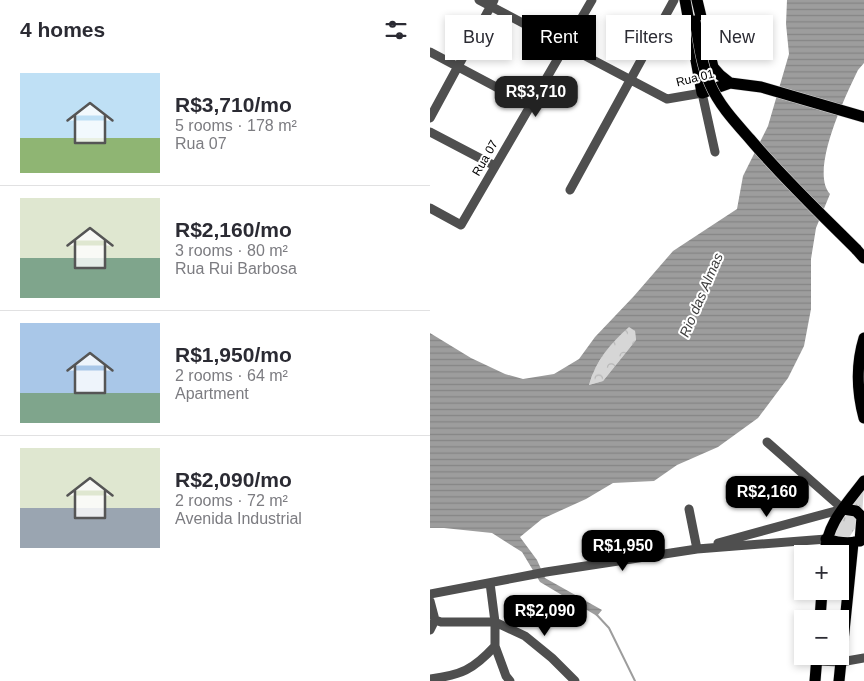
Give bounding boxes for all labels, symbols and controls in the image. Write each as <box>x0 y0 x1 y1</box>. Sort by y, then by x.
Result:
chip: Buy <box>445 15 512 60</box>
chip: Rent <box>522 15 596 60</box>
chip: Filters <box>606 15 691 60</box>
chip: New <box>701 15 773 60</box>
icon: filters <box>382 16 410 44</box>
text: 4 homes <box>20 18 105 41</box>
street label: Rua 01 <box>675 66 716 89</box>
pin: R$3,710 <box>490 76 582 118</box>
text: R$3,710 <box>506 83 566 100</box>
icon: home <box>60 93 120 153</box>
text: R$3,710/mo <box>175 93 292 116</box>
text: 5 rooms · 178 m² <box>175 117 297 134</box>
text: Rua 07 <box>175 135 227 152</box>
street label: Rua 07 <box>469 137 501 178</box>
icon: home <box>60 218 120 278</box>
text: R$2,160/mo <box>175 218 292 241</box>
text: 3 rooms · 80 m² <box>175 242 288 259</box>
water label: Rio das Almas <box>676 251 726 339</box>
text: Rua Rui Barbosa <box>175 260 297 277</box>
icon: home <box>60 343 120 403</box>
text: R$1,950/mo <box>175 343 292 366</box>
text: 2 rooms · 64 m² <box>175 367 288 384</box>
text: Apartment <box>175 385 249 402</box>
icon: home <box>60 468 120 528</box>
text: R$2,090/mo <box>175 468 292 491</box>
pin: R$2,160 <box>721 476 813 518</box>
text: R$2,160 <box>737 483 797 500</box>
text: 2 rooms · 72 m² <box>175 492 288 509</box>
text: Avenida Industrial <box>175 510 302 527</box>
pin: R$1,950 <box>577 530 669 572</box>
text: R$1,950 <box>593 537 653 554</box>
map controls <box>794 545 849 665</box>
button: + <box>794 545 849 600</box>
pin: R$2,090 <box>499 594 591 637</box>
text: R$2,090 <box>515 602 575 619</box>
button: − <box>794 610 849 665</box>

